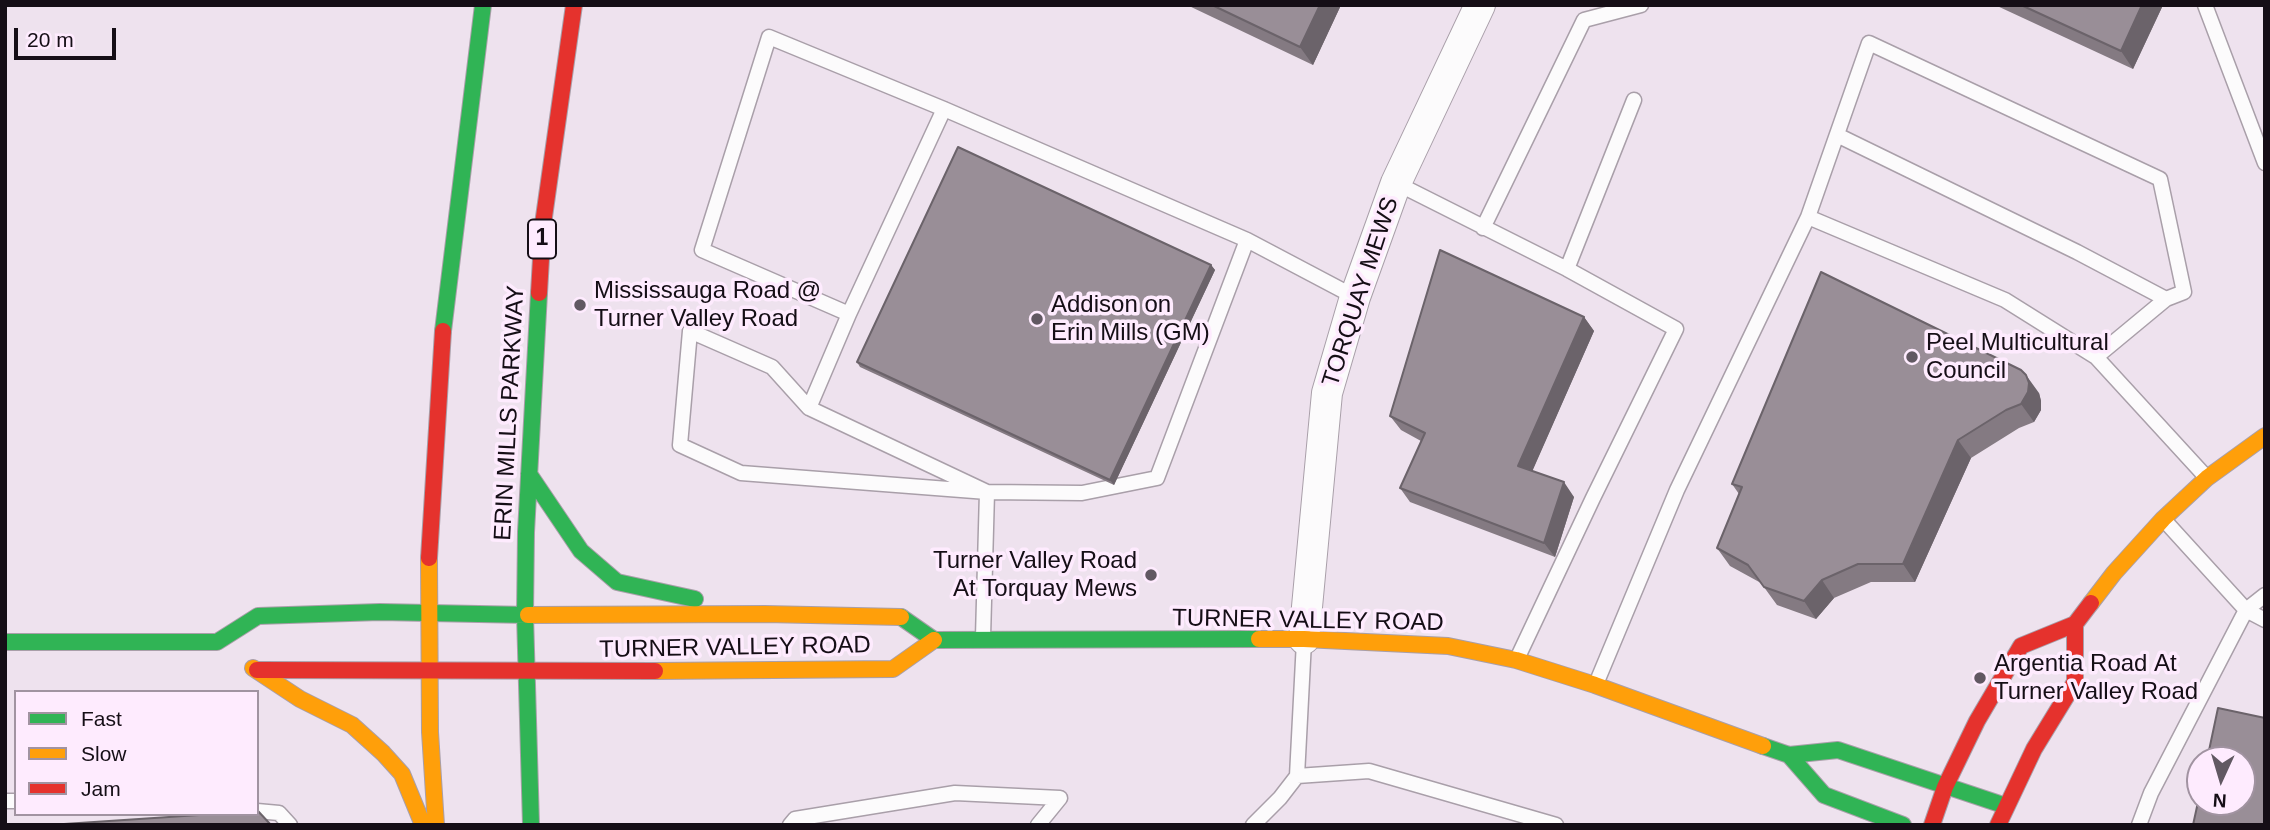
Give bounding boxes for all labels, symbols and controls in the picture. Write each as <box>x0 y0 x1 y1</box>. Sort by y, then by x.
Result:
scale bar <box>18 14 119 58</box>
text: 20 m <box>27 28 74 51</box>
street label: TORQUAY MEWS <box>1317 193 1405 391</box>
road number: 1 <box>528 220 556 258</box>
place label: Mississauga Road @ Turner Valley Road <box>594 277 821 333</box>
street label: ERIN MILLS PARKWAY <box>489 285 531 541</box>
place label: Addison on Erin Mills (GM) <box>1051 291 1210 347</box>
marker: Mississauga Road @ Turner Valley Road <box>572 297 588 313</box>
marker: Addison on Erin Mills (GM) <box>1029 311 1045 327</box>
place label: Peel Multicultural Council <box>1926 329 2109 385</box>
marker: Peel Multicultural Council <box>1904 349 1920 365</box>
place label: Turner Valley Road At Torquay Mews <box>933 547 1137 603</box>
marker: Turner Valley Road At Torquay Mews <box>1143 567 1159 583</box>
street label: TURNER VALLEY ROAD <box>1172 604 1444 638</box>
street label: TURNER VALLEY ROAD <box>599 631 871 665</box>
place label: Argentia Road At Turner Valley Road <box>1994 650 2198 706</box>
marker: Argentia Road At Turner Valley Road <box>1972 670 1988 686</box>
legend <box>14 690 259 816</box>
text: Fast <box>81 707 122 730</box>
text: Slow <box>81 742 127 765</box>
north arrow <box>2186 746 2256 816</box>
text: Jam <box>81 777 121 800</box>
text: N <box>2212 789 2227 811</box>

